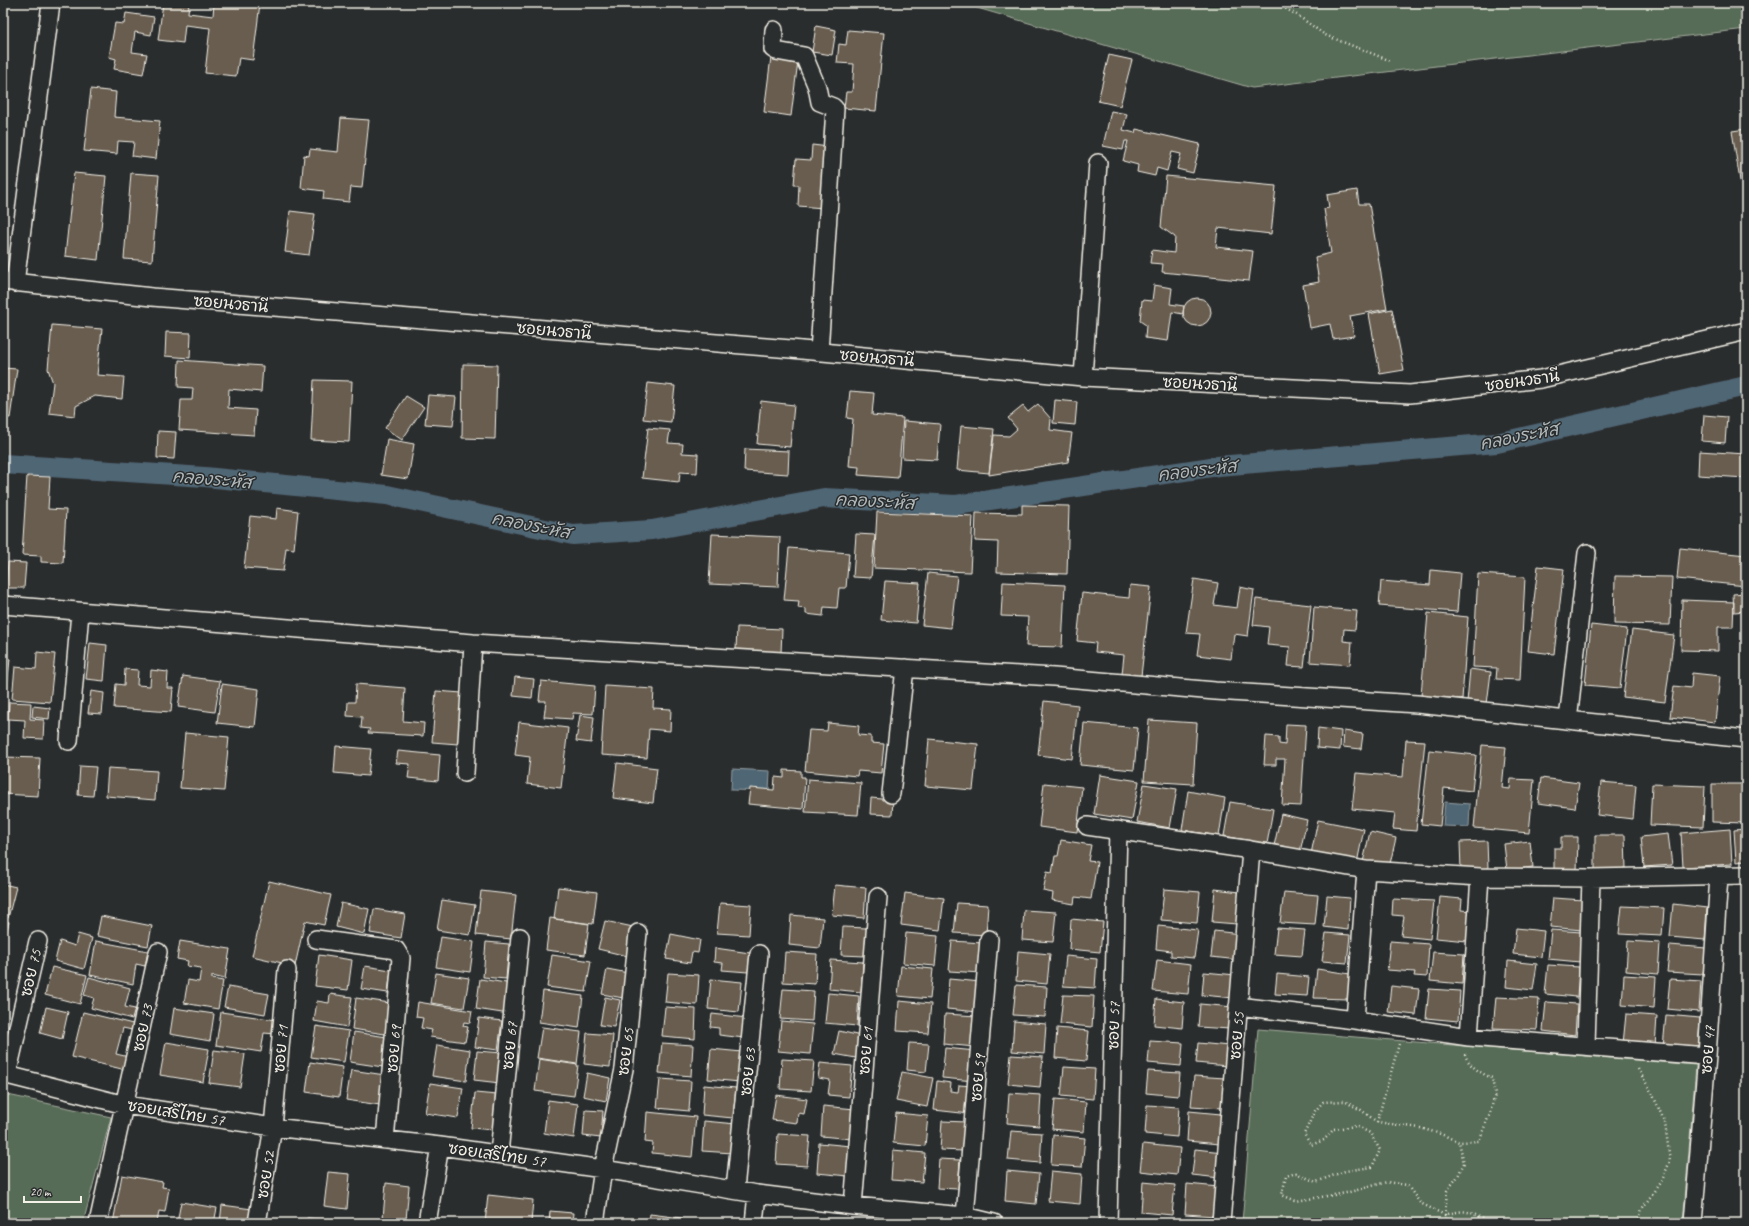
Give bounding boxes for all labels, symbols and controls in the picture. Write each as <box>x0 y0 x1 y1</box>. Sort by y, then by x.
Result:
street label: ซอยนวธานี <box>193 290 270 317</box>
street label: ซอยนวธานี <box>516 317 593 344</box>
street label: ซอยนวธานี <box>839 344 916 371</box>
street label: ซอยนวธานี <box>1483 365 1561 396</box>
street label: ซอยนวธานี <box>1162 371 1238 396</box>
water label: คลองระหัส <box>1478 418 1565 454</box>
water label: คลองระหัส <box>1156 455 1242 486</box>
water label: คลองระหัส <box>172 466 257 494</box>
water label: คลองระหัส <box>835 489 920 514</box>
water label: คลองระหัส <box>490 508 576 544</box>
street label: ซอย 75 <box>16 947 46 999</box>
street label: ซอย 73 <box>128 1001 158 1054</box>
street label: ซอย 57 <box>1103 1001 1125 1050</box>
street label: ซอย 55 <box>1225 1010 1249 1061</box>
street label: ซอย 67 <box>498 1020 523 1071</box>
street label: ซอย 69 <box>382 1022 406 1074</box>
street label: ซอย 71 <box>269 1023 293 1074</box>
street label: ซอย 61 <box>854 1025 878 1076</box>
street label: ซอย 47 <box>1696 1025 1720 1075</box>
street label: ซอย 65 <box>613 1026 639 1077</box>
street label: ซอย 63 <box>736 1045 761 1097</box>
street label: ซอย 59 <box>966 1051 990 1103</box>
street label: ซอยเสรีไทย 57 <box>126 1093 227 1131</box>
street label: ซอยเสรีไทย 57 <box>447 1136 548 1172</box>
street label: ซอย 52 <box>252 1148 280 1200</box>
scale bar <box>24 1178 81 1204</box>
text: 20 m <box>30 1184 52 1200</box>

